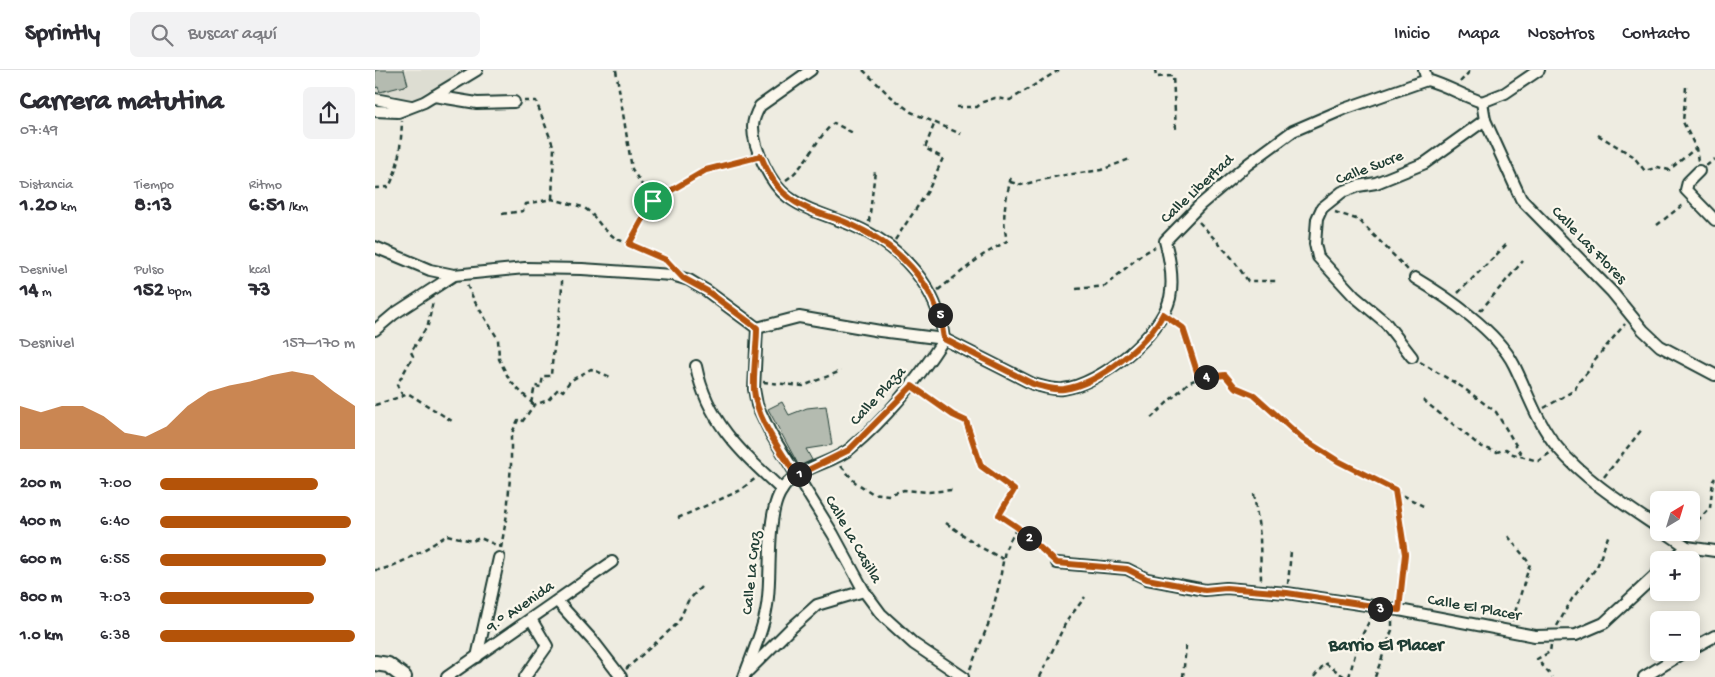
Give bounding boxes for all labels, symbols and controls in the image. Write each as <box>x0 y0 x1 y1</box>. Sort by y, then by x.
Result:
search box <box>130 12 480 57</box>
text: Sprintly <box>25 20 100 49</box>
icon: search <box>148 21 176 49</box>
text: Buscar aquí <box>188 23 277 46</box>
text: Inicio <box>1394 24 1430 45</box>
text: Mapa <box>1458 24 1499 45</box>
text: Nosotros <box>1527 24 1594 45</box>
text: Contacto <box>1622 24 1690 45</box>
text: Carrera matutina <box>20 86 223 119</box>
button: share <box>303 87 355 139</box>
text: 07:49 <box>20 122 58 141</box>
street label: Calle Sucre <box>1333 147 1407 191</box>
street label: Calle Libertad <box>1157 150 1240 229</box>
text: Distancia <box>20 177 73 194</box>
text: Tiempo <box>134 177 174 194</box>
text: Ritmo <box>249 177 282 194</box>
pin <box>632 180 674 222</box>
icon: arrive <box>639 187 667 215</box>
text: 1.20 <box>20 194 57 219</box>
text: 8:13 <box>134 194 172 219</box>
text: 6:51 <box>249 194 285 219</box>
text: km <box>57 199 77 216</box>
text: /km <box>285 199 308 216</box>
street label: Calle Las Flores <box>1546 203 1631 290</box>
text: Desnivel <box>20 262 68 279</box>
text: Pulso <box>134 262 164 279</box>
text: kcal <box>249 262 271 279</box>
text: 14 <box>20 279 38 304</box>
text: 152 <box>134 279 164 304</box>
text: 73 <box>249 279 270 304</box>
text: m <box>38 284 52 301</box>
text: bpm <box>164 284 192 301</box>
pin: 5 <box>927 302 953 328</box>
text: 5 <box>937 307 944 324</box>
text: Desnivel <box>20 335 74 354</box>
text: 157–170 m <box>283 335 355 354</box>
street label: Calle Plaza <box>847 363 912 430</box>
pin: 4 <box>1193 364 1219 390</box>
text: 4 <box>1203 369 1210 386</box>
pin: 1 <box>787 462 811 486</box>
text: 1 <box>797 466 802 483</box>
text: 200 m <box>20 475 61 494</box>
text: 7:00 <box>100 475 132 494</box>
north arrow <box>1650 491 1700 541</box>
map controls <box>1650 491 1700 661</box>
street label: Calle La Casilla <box>819 493 885 588</box>
text: 400 m <box>20 513 61 532</box>
text: 6:40 <box>100 513 130 532</box>
pin: 2 <box>1017 526 1041 550</box>
street label: Calle La Cruz <box>739 529 767 616</box>
text: 2 <box>1026 530 1033 547</box>
text: 600 m <box>20 551 61 570</box>
text: 6:55 <box>100 551 130 570</box>
button: + <box>1650 551 1700 601</box>
street label: 9.° Avenida <box>483 577 559 639</box>
text: 800 m <box>20 589 62 608</box>
text: 7:03 <box>100 589 131 608</box>
street label: Calle El Placer <box>1426 591 1524 627</box>
pin: 3 <box>1367 596 1393 622</box>
text: 3 <box>1377 601 1384 618</box>
button: − <box>1650 611 1700 661</box>
text: 1.0 km <box>20 627 63 646</box>
text: 6:38 <box>100 627 130 646</box>
district label: Barrio El Placer <box>1328 636 1446 657</box>

